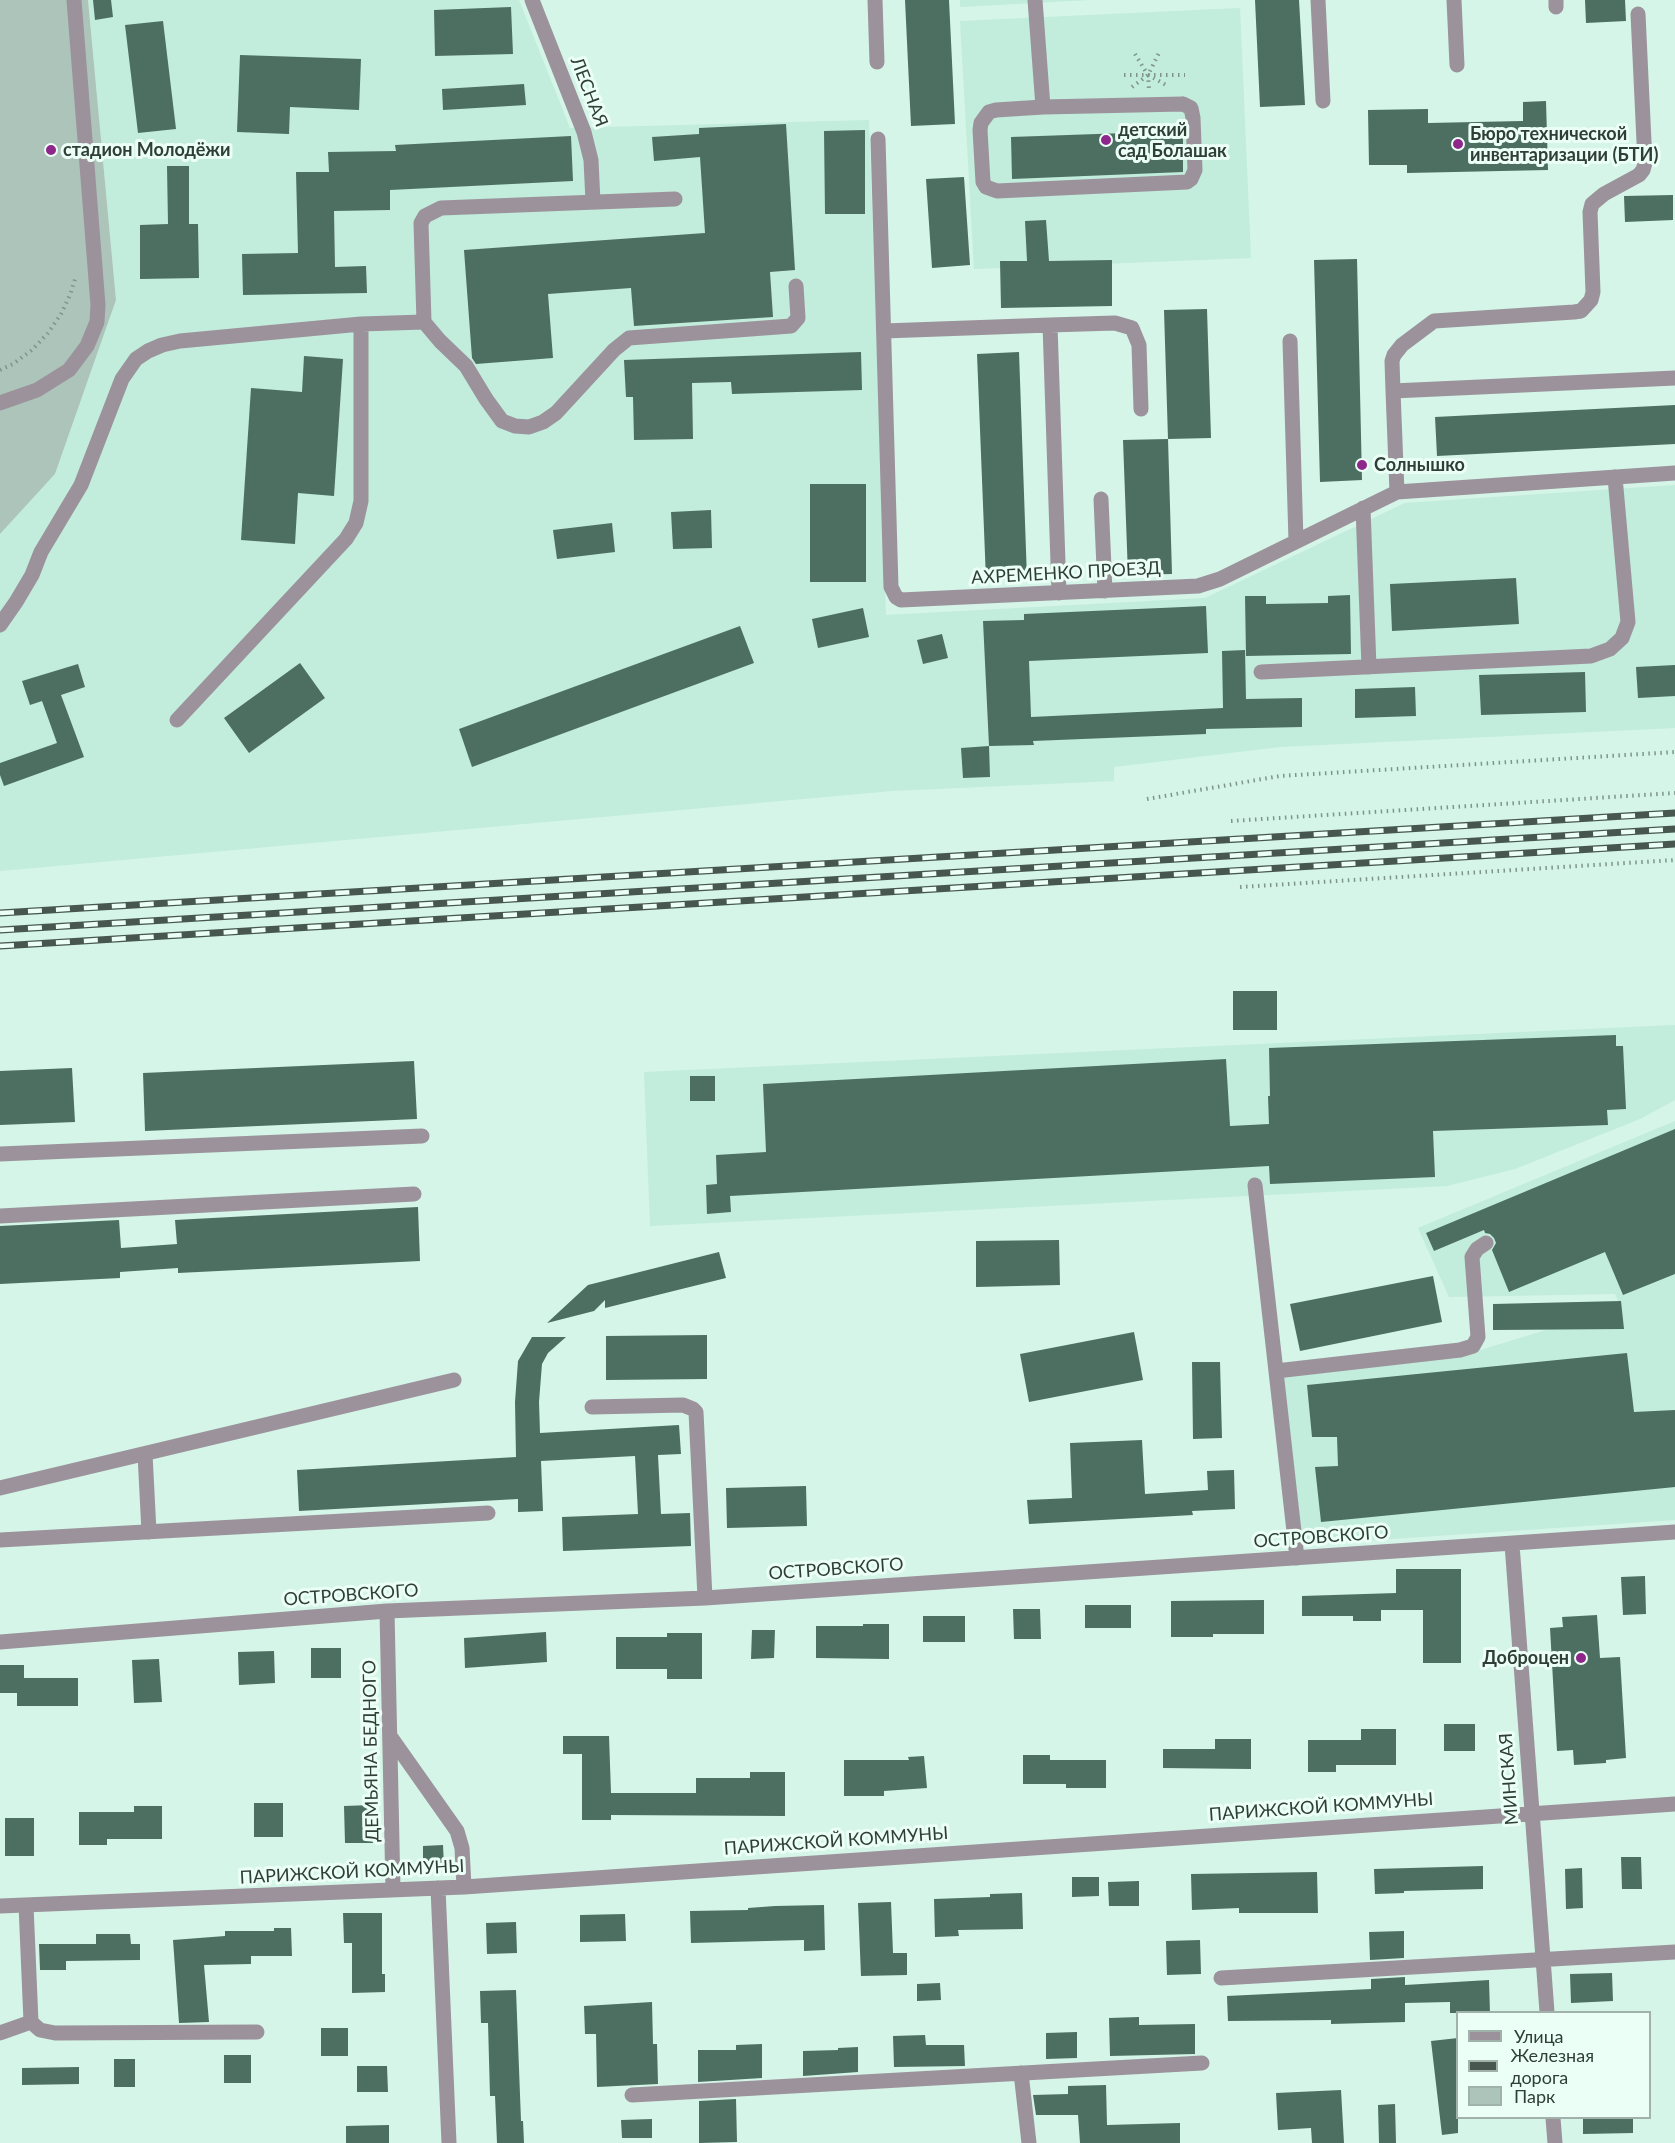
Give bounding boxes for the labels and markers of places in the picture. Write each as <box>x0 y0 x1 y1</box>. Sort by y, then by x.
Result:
place label: детский сад Болашак <box>1118 119 1227 162</box>
place label: Бюро технической инвентаризации (БТИ) <box>1470 123 1658 166</box>
marker: детский сад Болашак <box>1099 133 1113 147</box>
marker: Бюро технической инвентаризации (БТИ) <box>1451 137 1465 151</box>
place label: стадион Молодёжи <box>63 139 231 161</box>
marker: стадион Молодёжи <box>44 143 58 157</box>
place label: Солнышко <box>1374 454 1465 476</box>
marker: Солнышко <box>1355 458 1369 472</box>
place label: Доброцен <box>1483 1647 1569 1669</box>
marker: Доброцен <box>1574 1651 1588 1665</box>

